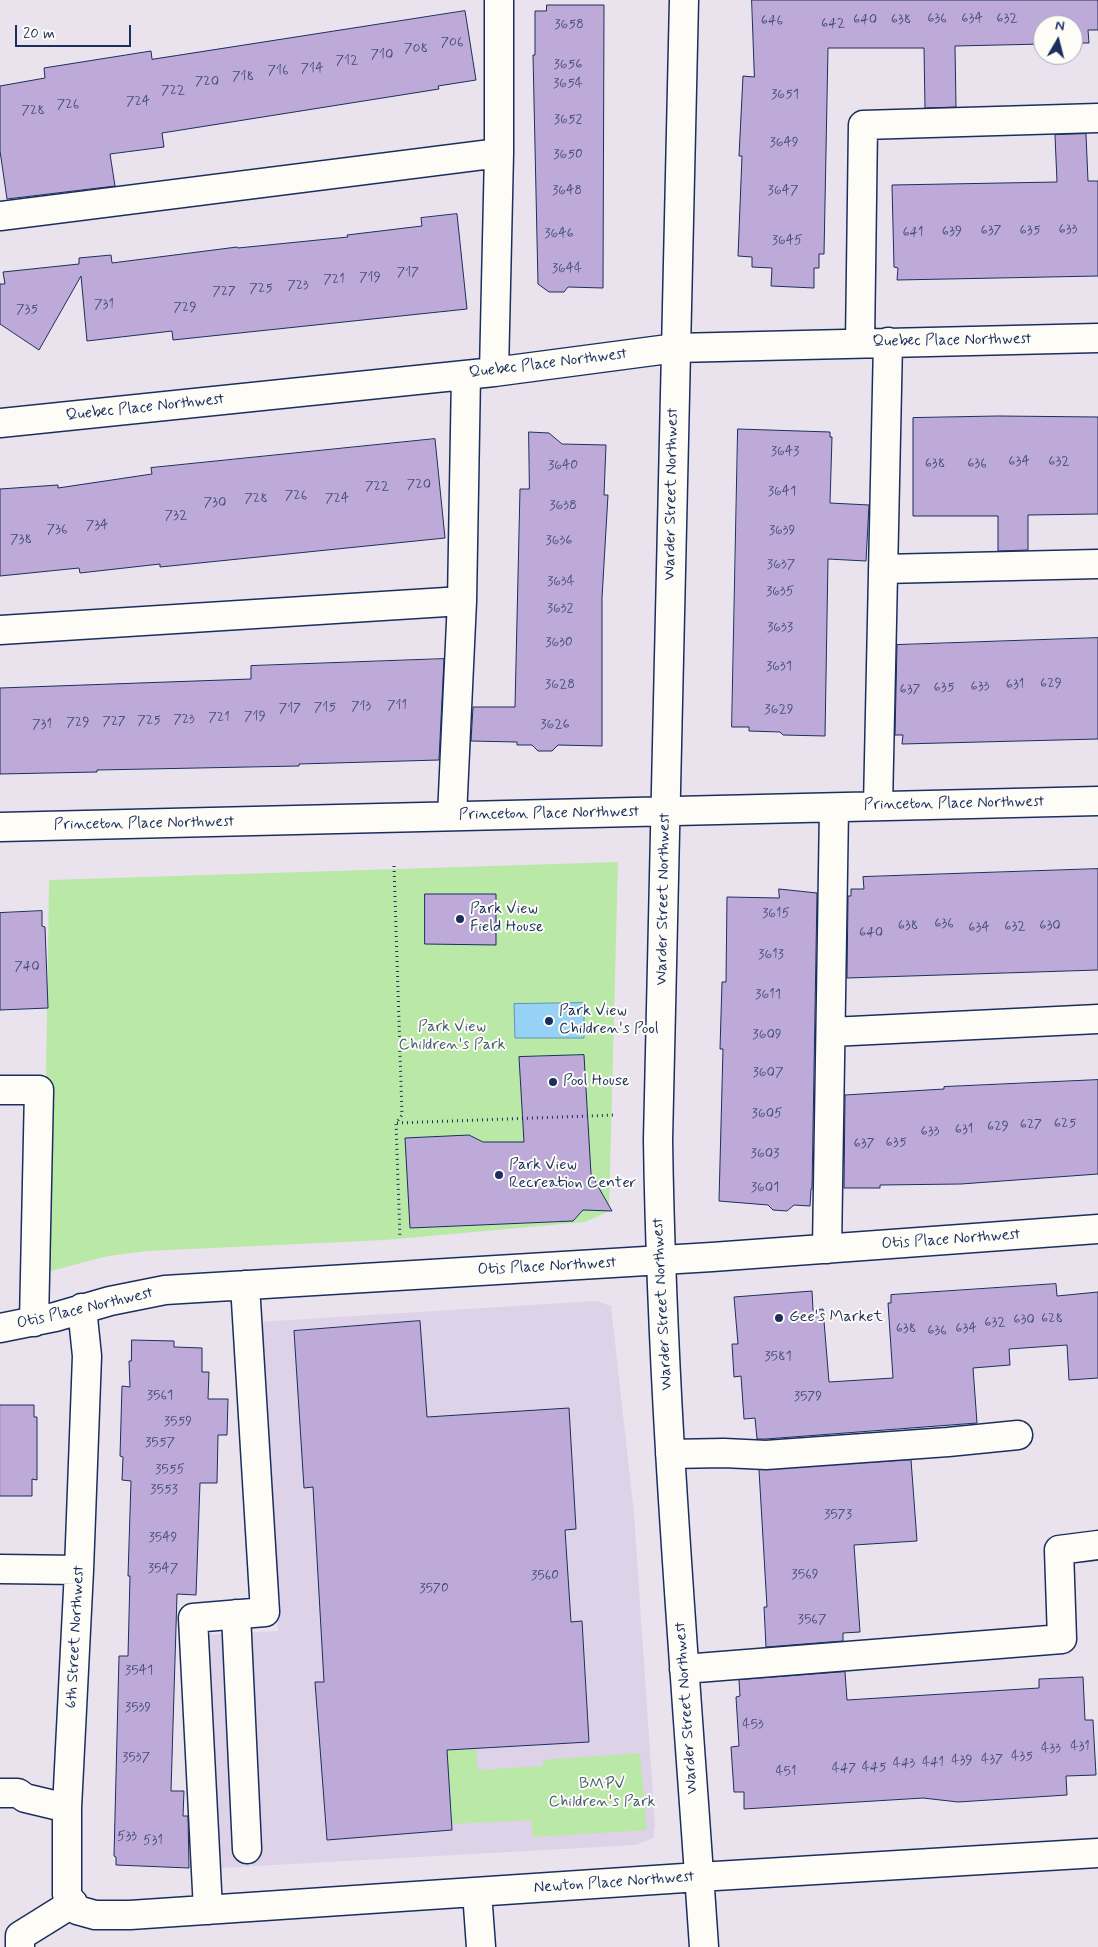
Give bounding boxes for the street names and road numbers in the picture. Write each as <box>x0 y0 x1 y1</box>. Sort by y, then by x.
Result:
street label: Quebec Place Northwest <box>872 330 1032 352</box>
street label: Quebec Place Northwest <box>468 345 628 383</box>
street label: Quebec Place Northwest <box>65 390 225 426</box>
street label: Warder Street Northwest <box>661 407 683 581</box>
street label: Princeton Place Northwest <box>864 793 1044 815</box>
street label: Princeton Place Northwest <box>459 803 639 825</box>
street label: Warder Street Northwest <box>653 812 675 986</box>
street label: Princeton Place Northwest <box>54 813 234 835</box>
street label: Warder Street Northwest <box>649 1217 677 1391</box>
street label: Otis Place Northwest <box>881 1226 1021 1254</box>
street label: Otis Place Northwest <box>477 1254 617 1280</box>
street label: Otis Place Northwest <box>15 1284 155 1334</box>
street label: 6th Street Northwest <box>63 1565 89 1709</box>
street label: Warder Street Northwest <box>671 1621 703 1795</box>
street label: Newton Place Northwest <box>533 1868 695 1898</box>

